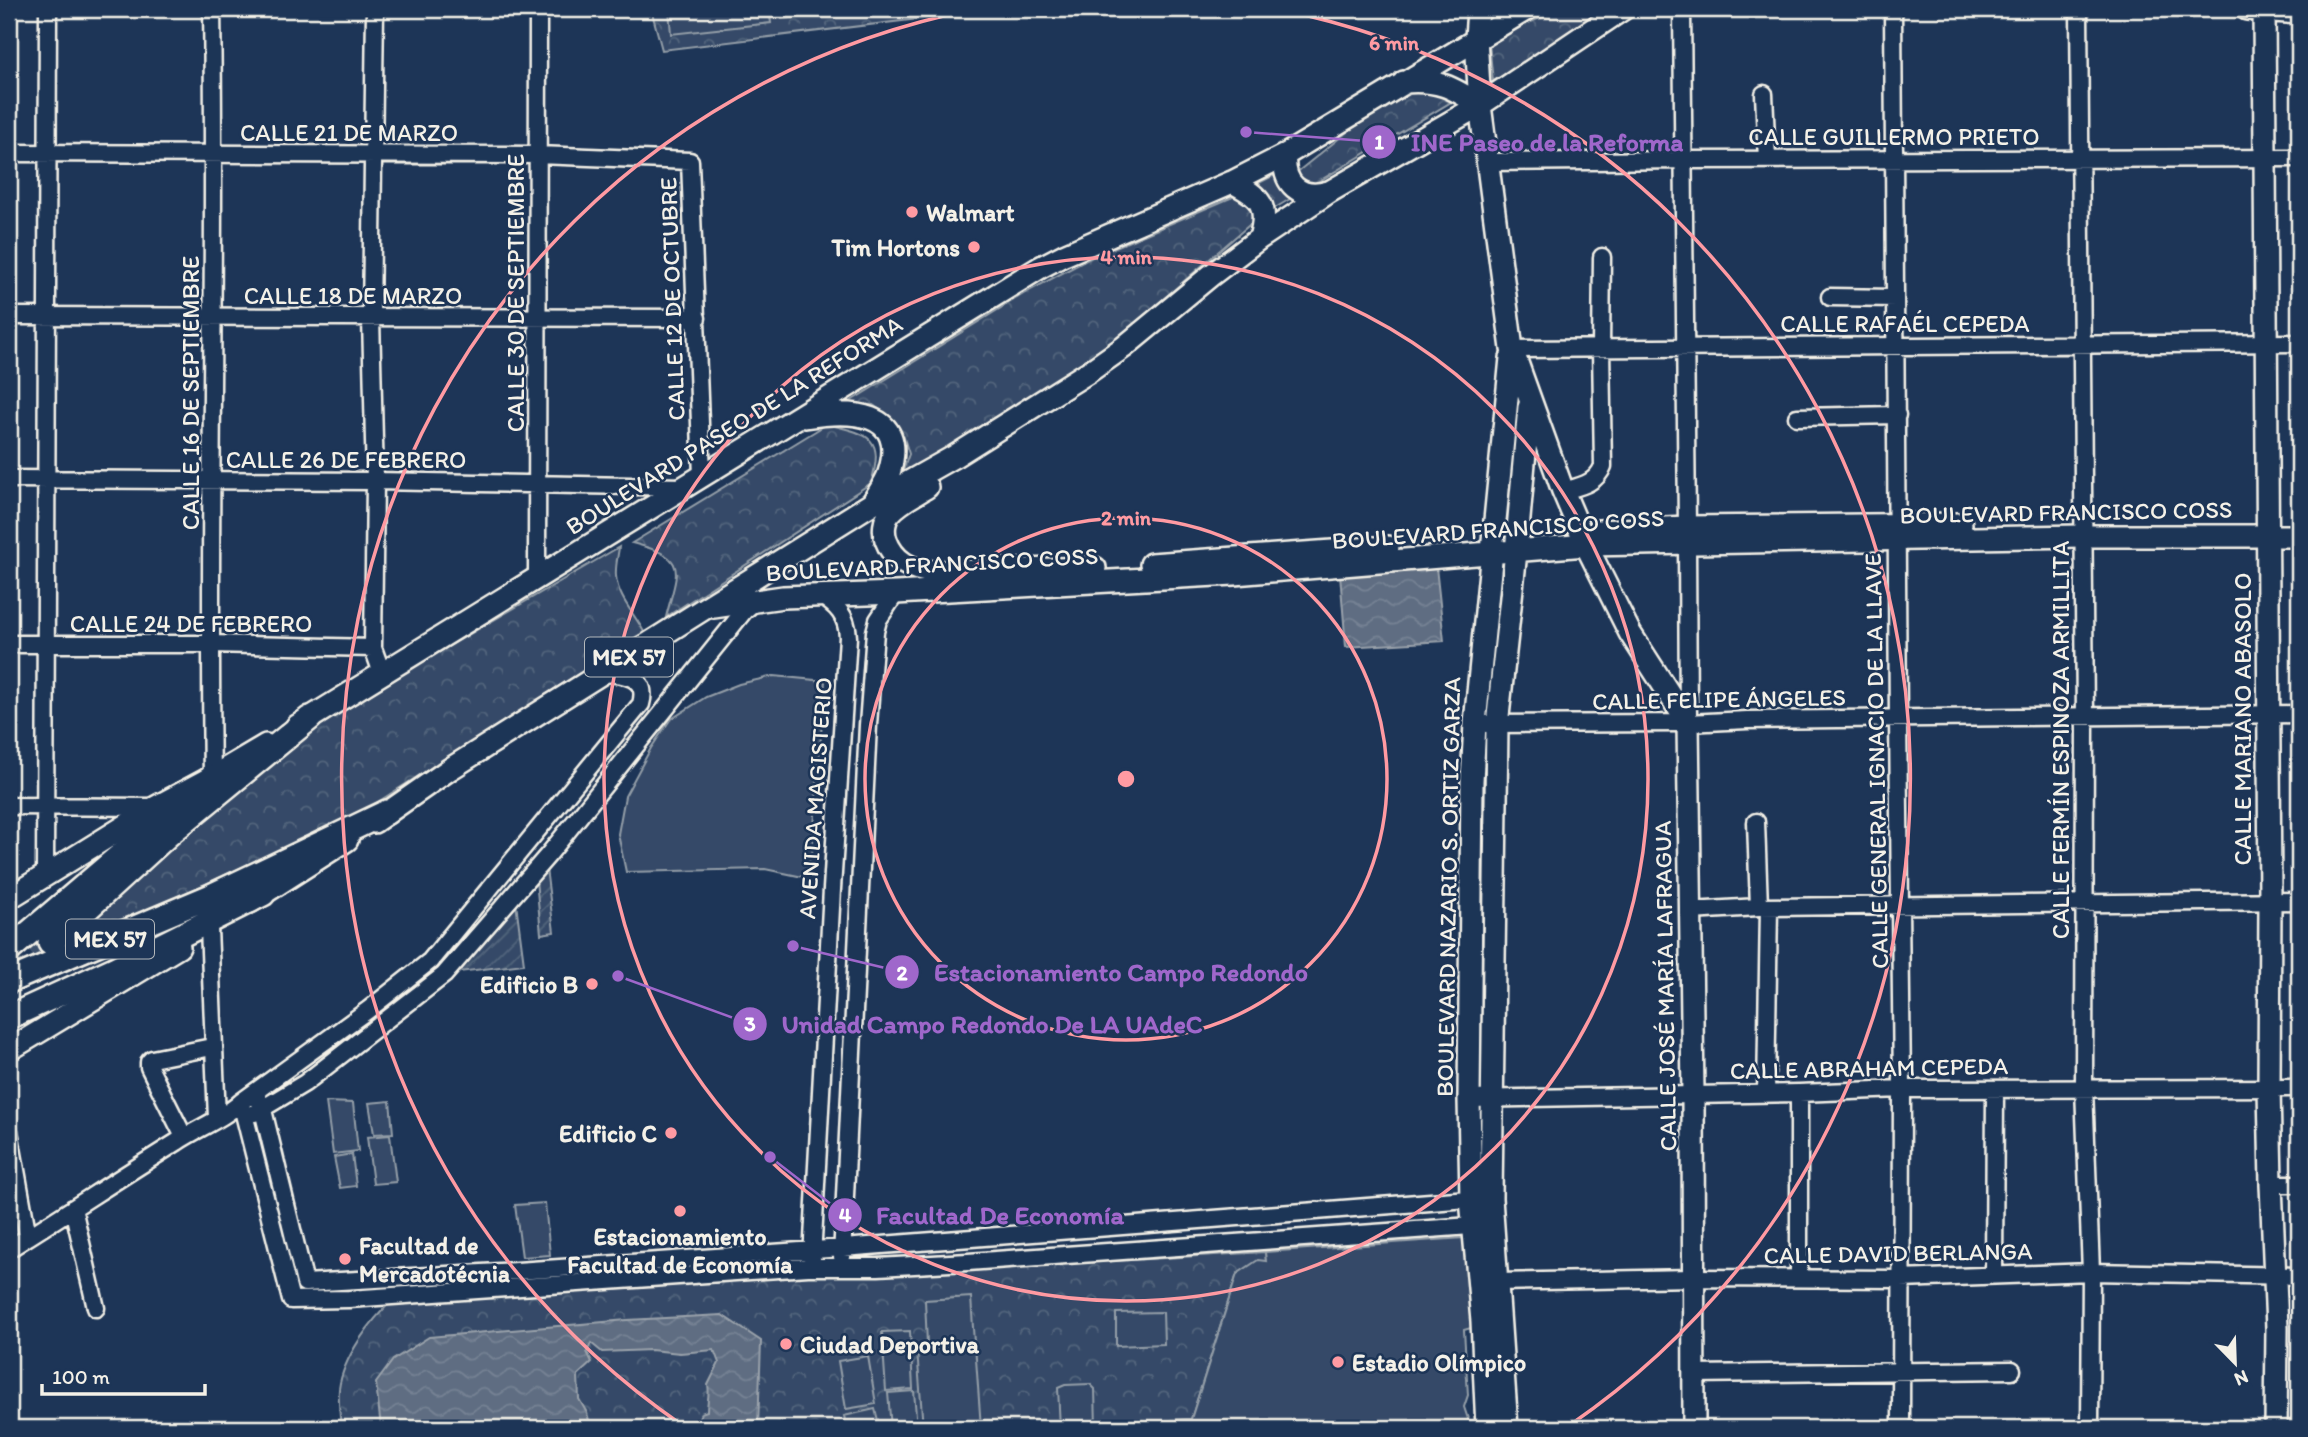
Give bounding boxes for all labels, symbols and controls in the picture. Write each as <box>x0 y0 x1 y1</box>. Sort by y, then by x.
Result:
text: 6 min <box>1369 30 1420 55</box>
street label: CALLE 21 DE MARZO <box>240 118 458 147</box>
callout: INE Paseo de la Reforma <box>1361 118 1698 165</box>
street label: CALLE GUILLERMO PRIETO <box>1748 122 2040 151</box>
text: INE Paseo de la Reforma <box>1411 126 1683 158</box>
text: 1 <box>1374 129 1384 154</box>
street label: CALLE 30 DE SEPTIEMBRE <box>501 154 530 432</box>
street label: CALLE 12 DE OCTUBRE <box>653 177 691 421</box>
place label: Walmart <box>926 198 1015 227</box>
marker: Walmart <box>904 204 920 220</box>
place label: Tim Hortons <box>831 233 960 262</box>
marker: Tim Hortons <box>966 239 982 255</box>
text: 4 min <box>1100 244 1153 269</box>
street label: CALLE 16 DE SEPTIEMBRE <box>176 256 205 530</box>
street label: CALLE 18 DE MARZO <box>244 281 462 310</box>
street label: BOULEVARD PASEO DE LA REFORMA <box>560 309 908 541</box>
street label: CALLE RAFAÉL CEPEDA <box>1780 309 2030 338</box>
street label: CALLE 26 DE FEBRERO <box>226 445 466 474</box>
street label: BOULEVARD FRANCISCO COSS <box>1899 495 2233 529</box>
street label: BOULEVARD FRANCISCO COSS <box>1331 503 1665 555</box>
text: 2 min <box>1101 505 1152 530</box>
street label: BOULEVARD FRANCISCO COSS <box>765 541 1099 587</box>
street label: CALLE FERMÍN ESPINOZA ARMILLITA <box>2046 541 2075 939</box>
street label: CALLE GENERAL IGNACIO DE LA LLAVE <box>1858 553 1894 969</box>
street label: CALLE MARIANO ABASOLO <box>2228 573 2257 865</box>
street label: CALLE 24 DE FEBRERO <box>70 609 312 638</box>
road number: MEX 57 <box>585 638 673 677</box>
street label: AVENIDA MAGISTERIO <box>792 676 838 920</box>
street label: BOULEVARD NAZARIO S. ORTIZ GARZA <box>1430 677 1466 1097</box>
street label: CALLE FELIPE ÁNGELES <box>1592 682 1846 716</box>
centre of rings <box>1114 767 1138 791</box>
street label: CALLE JOSÉ MARÍA LAFRAGUA <box>1648 820 1682 1152</box>
road number: MEX 57 <box>66 920 154 958</box>
callout: Estacionamiento Campo Redondo <box>885 949 1322 996</box>
text: Estacionamiento Campo Redondo <box>934 956 1308 988</box>
text: 2 <box>896 960 908 985</box>
place label: Edificio B <box>480 970 578 999</box>
marker: Edificio B <box>584 976 600 992</box>
callout: Unidad Campo Redondo De LA UAdeC <box>733 1000 1216 1047</box>
text: Unidad Campo Redondo De LA UAdeC <box>781 1008 1203 1040</box>
text: 3 <box>744 1011 756 1036</box>
street label: CALLE ABRAHAM CEPEDA <box>1730 1051 2008 1085</box>
place label: Edificio C <box>559 1119 657 1148</box>
marker: Edificio C <box>663 1125 679 1141</box>
callout: Facultad De Economía <box>828 1192 1138 1239</box>
text: Facultad De Economía <box>876 1199 1124 1231</box>
text: 4 <box>839 1202 852 1227</box>
marker: Estacionamiento Facultad de Economía <box>672 1203 688 1219</box>
place label: Estacionamiento Facultad de Economía <box>567 1222 793 1279</box>
place label: Facultad de Mercadotécnia <box>359 1231 510 1288</box>
street label: CALLE DAVID BERLANGA <box>1763 1236 2033 1270</box>
marker: Facultad de Mercadotécnia <box>337 1251 353 1267</box>
north arrow <box>2200 1328 2270 1398</box>
place label: Ciudad Deportiva <box>800 1330 980 1360</box>
marker: Ciudad Deportiva <box>778 1336 794 1352</box>
place label: Estadio Olímpico <box>1352 1348 1526 1378</box>
scale bar <box>42 1353 205 1397</box>
marker: Estadio Olímpico <box>1330 1354 1346 1370</box>
text: 100 m <box>52 1364 110 1389</box>
text: N <box>2231 1365 2252 1391</box>

